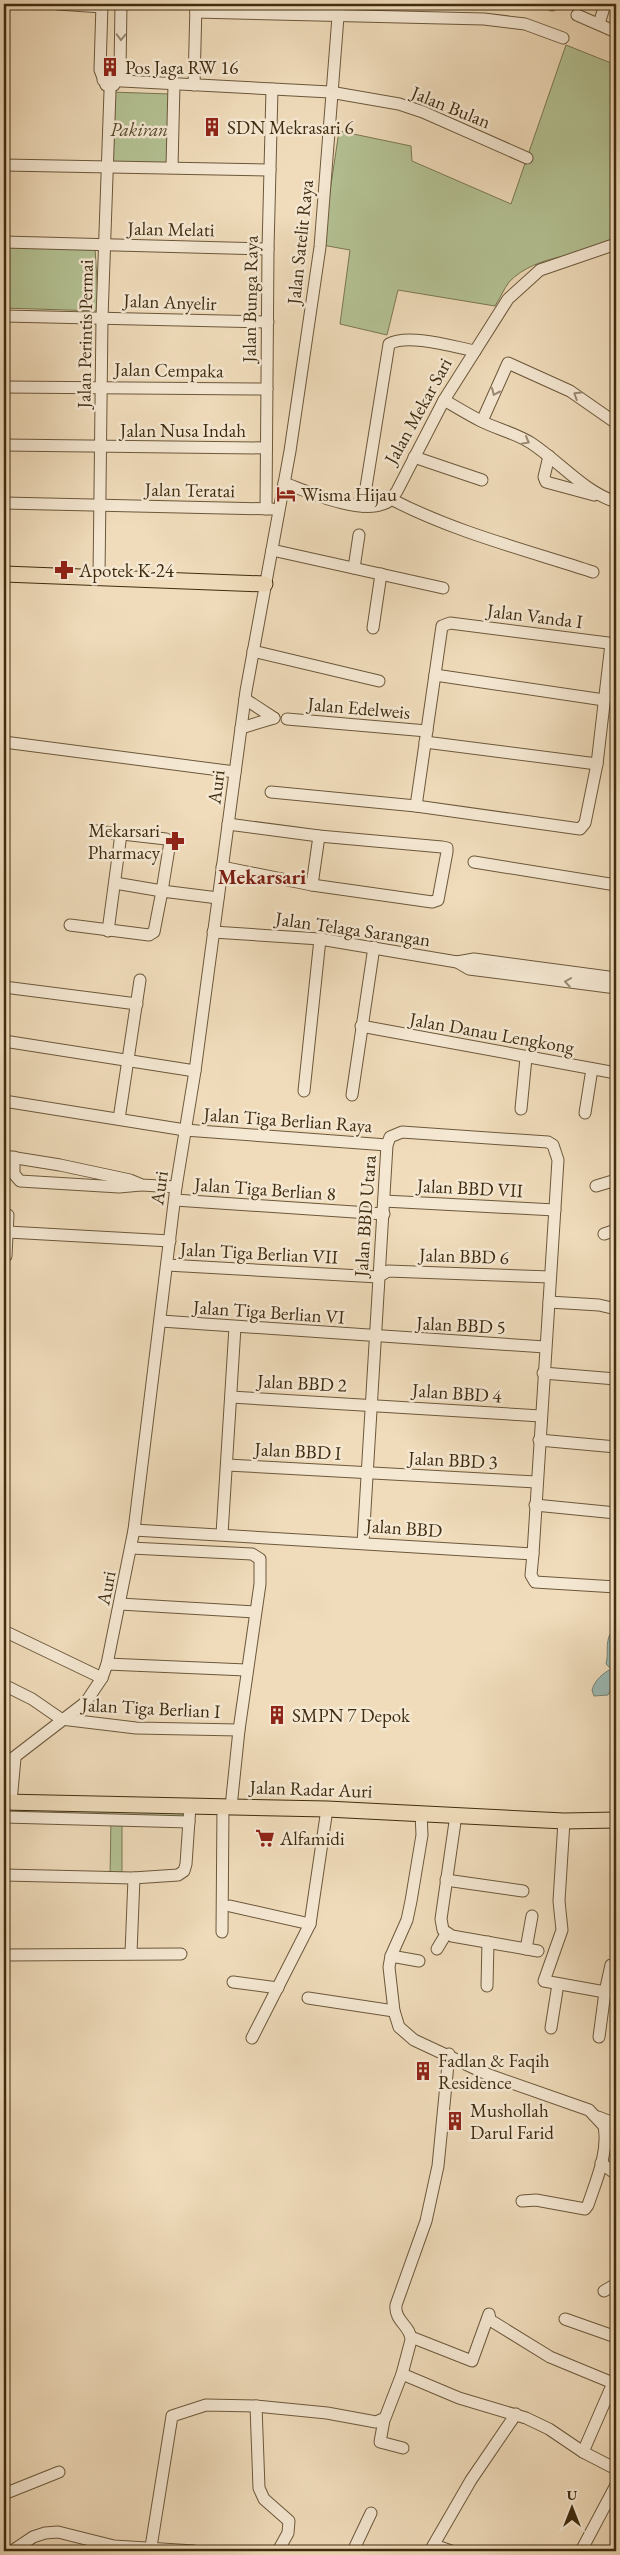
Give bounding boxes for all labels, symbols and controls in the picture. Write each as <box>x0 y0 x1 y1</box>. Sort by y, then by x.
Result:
one-way arrow <box>116 34 126 41</box>
place label: Pos Jaga RW 16 <box>125 55 238 80</box>
building icon: Pos Jaga RW 16 <box>99 56 121 78</box>
street label: Jalan Bulan <box>406 79 494 134</box>
place label: SDN Mekrasari 6 <box>227 115 354 140</box>
building icon: SDN Mekrasari 6 <box>201 116 223 138</box>
park label: Pakiran <box>110 117 168 142</box>
street label: Jalan Satelit Raya <box>281 178 319 308</box>
street label: Jalan Melati <box>125 216 215 242</box>
street label: Jalan Bunga Raya <box>236 235 264 365</box>
street label: Jalan Perintis Permai <box>71 259 99 411</box>
street label: Jalan Anyelir <box>121 288 218 316</box>
street label: Jalan Mekar Sari <box>377 353 458 471</box>
street label: Jalan Cempaka <box>112 357 224 383</box>
one-way arrow <box>490 387 501 396</box>
one-way arrow <box>573 392 582 402</box>
street label: Jalan Nusa Indah <box>118 418 246 443</box>
one-way arrow <box>521 435 530 445</box>
street label: Jalan Teratai <box>143 477 236 503</box>
place label: Wisma Hijau <box>301 482 397 507</box>
hotel icon: Wisma Hijau <box>275 483 297 505</box>
place label: Apotek K-24 <box>78 558 175 583</box>
pharmacy icon: Apotek K-24 <box>53 559 75 581</box>
street label: Jalan Vanda I <box>484 598 585 634</box>
street label: Jalan Edelweis <box>305 691 411 725</box>
street label: Auri <box>201 768 231 806</box>
place label: Mekarsari Pharmacy <box>88 818 161 865</box>
pharmacy icon: Mekarsari Pharmacy <box>164 830 186 852</box>
district label: Mekarsari <box>218 863 306 890</box>
street label: Jalan Telaga Sarangan <box>272 905 432 952</box>
one-way arrow <box>564 977 572 987</box>
street label: Jalan Danau Lengkong <box>406 1006 577 1060</box>
street label: Jalan Tiga Berlian Raya <box>201 1101 374 1138</box>
street label: Jalan BBD Utara <box>348 1154 382 1280</box>
street label: Auri <box>144 1169 174 1208</box>
street label: Jalan Tiga Berlian 8 <box>191 1171 337 1206</box>
street label: Jalan BBD VII <box>414 1173 524 1203</box>
street label: Jalan Tiga Berlian VII <box>177 1236 339 1270</box>
street label: Jalan BBD 6 <box>417 1242 509 1270</box>
street label: Jalan Tiga Berlian VI <box>190 1294 346 1330</box>
street label: Jalan BBD 5 <box>414 1310 506 1340</box>
street label: Jalan BBD 2 <box>255 1368 347 1398</box>
street label: Jalan BBD 4 <box>409 1377 503 1409</box>
street label: Jalan BBD I <box>252 1436 343 1466</box>
street label: Jalan BBD 3 <box>406 1445 498 1475</box>
street label: Jalan BBD <box>363 1513 443 1543</box>
street label: Auri <box>90 1569 122 1608</box>
street label: Jalan Tiga Berlian I <box>79 1692 222 1724</box>
place label: SMPN 7 Depok <box>292 1703 411 1728</box>
building icon: SMPN 7 Depok <box>266 1704 288 1726</box>
street label: Jalan Radar Auri <box>247 1774 373 1804</box>
place label: Alfamidi <box>279 1826 345 1851</box>
supermarket icon: Alfamidi <box>254 1827 276 1849</box>
place label: Fadlan & Faqih Residence <box>438 2048 550 2095</box>
building icon: Fadlan & Faqih Residence <box>412 2060 434 2082</box>
place label: Mushollah Darul Farid <box>470 2098 554 2145</box>
building icon: Mushollah Darul Farid <box>444 2110 466 2132</box>
north arrow <box>548 2482 598 2532</box>
text: U <box>567 2486 578 2504</box>

